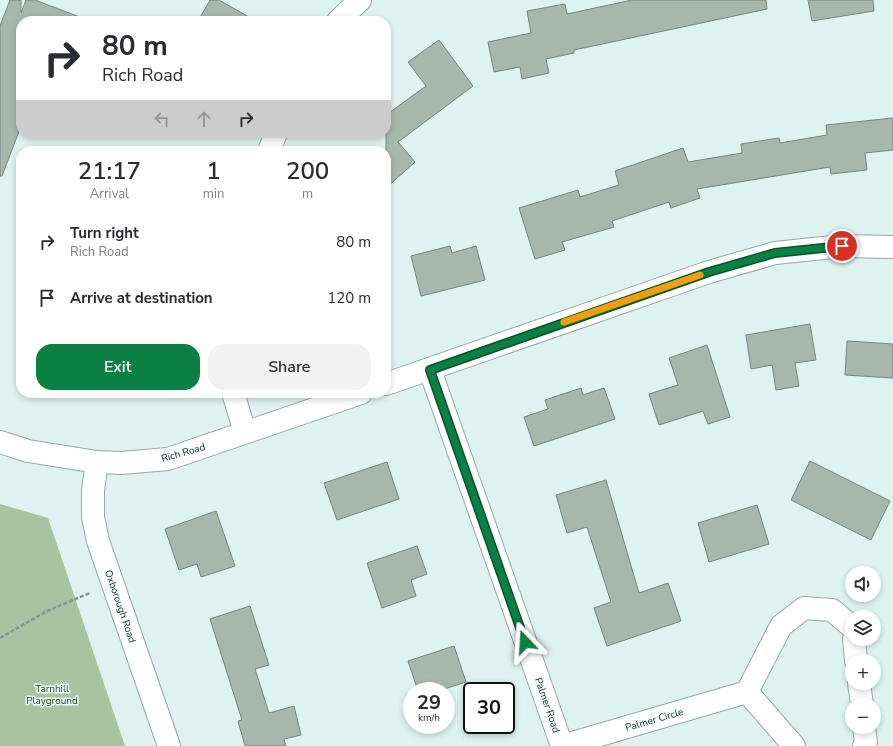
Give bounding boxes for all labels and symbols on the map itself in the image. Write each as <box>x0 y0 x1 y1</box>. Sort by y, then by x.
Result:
pin <box>825 229 859 263</box>
street label: Rich Road <box>160 440 207 466</box>
street label: Oxborough Road <box>101 568 139 645</box>
position arrow <box>504 621 546 663</box>
street label: Palmer Road <box>531 676 563 735</box>
park label: Tarnhill Playground <box>26 682 78 708</box>
speed limit sign: 30 <box>463 682 515 734</box>
street label: Palmer Circle <box>624 705 685 735</box>

